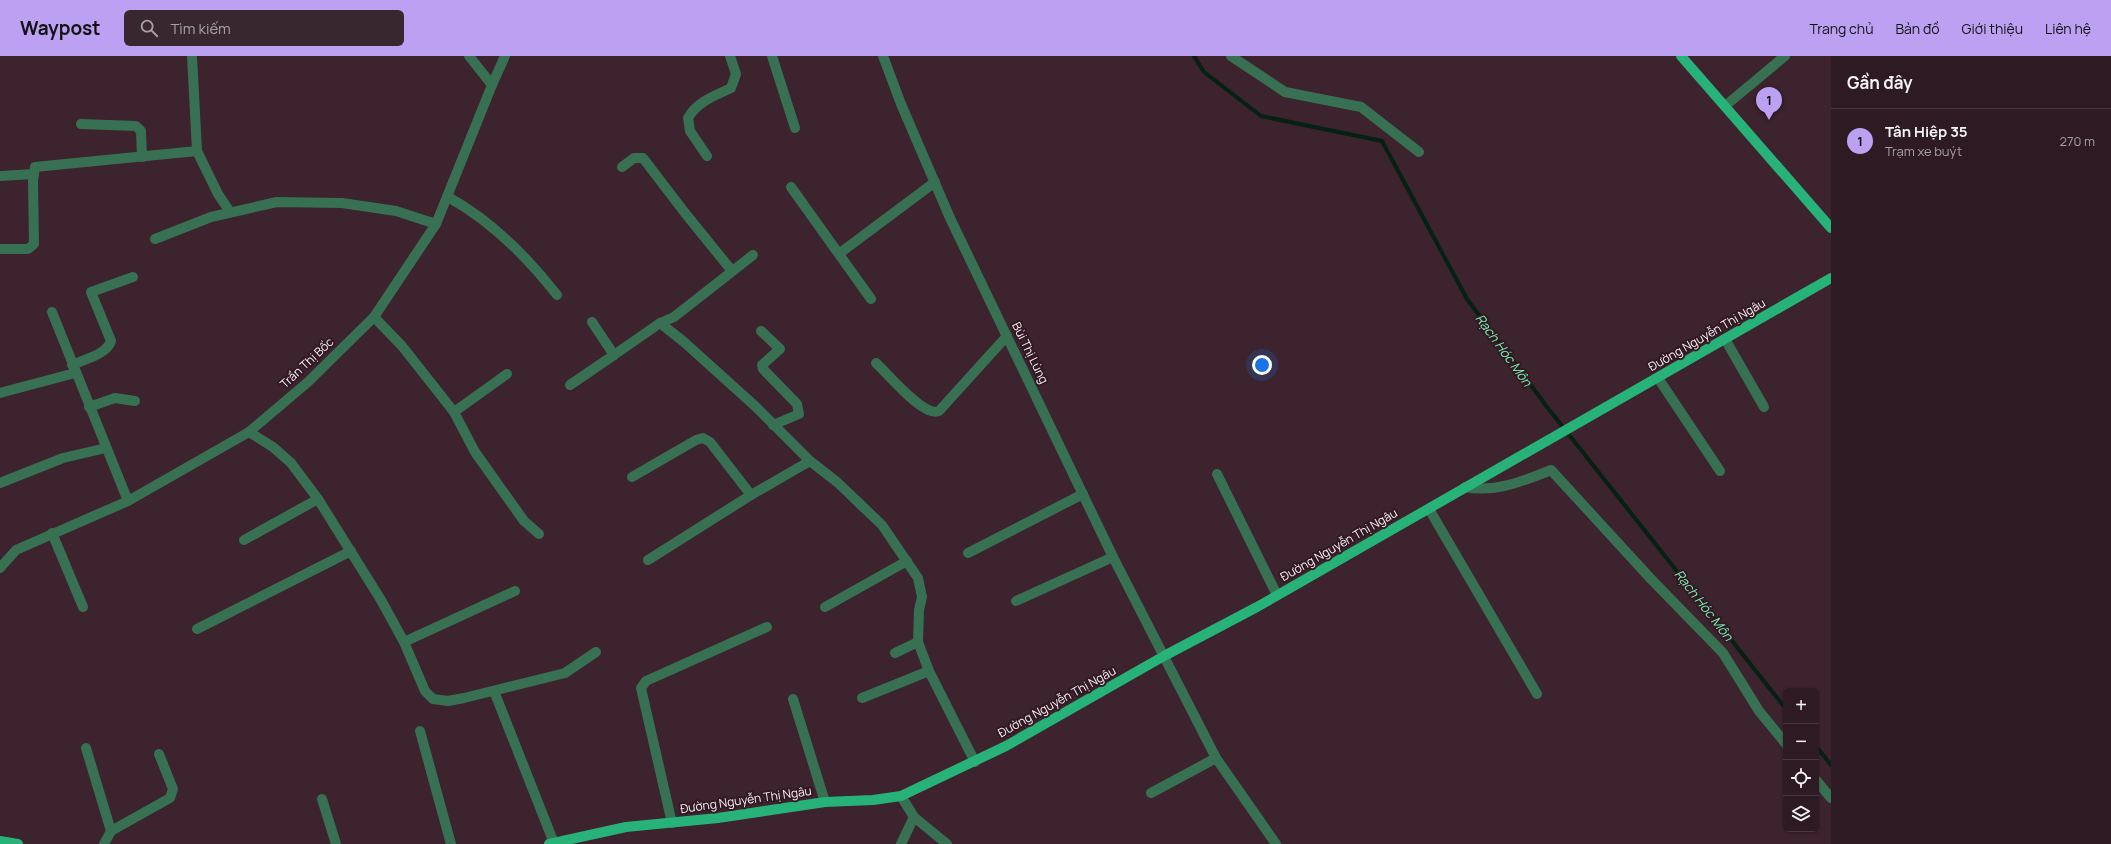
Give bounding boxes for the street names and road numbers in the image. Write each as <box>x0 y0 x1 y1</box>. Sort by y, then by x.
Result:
street label: Đường Nguyễn Thị Ngâu <box>1645 294 1768 375</box>
street label: Bùi Thị Lùng <box>1008 319 1053 386</box>
street label: Trần Thị Bốc <box>276 333 337 392</box>
street label: Đường Nguyễn Thị Ngâu <box>1277 504 1400 585</box>
street label: Đường Nguyễn Thị Ngâu <box>995 662 1119 741</box>
street label: Đường Nguyễn Thị Ngâu <box>679 782 813 817</box>

